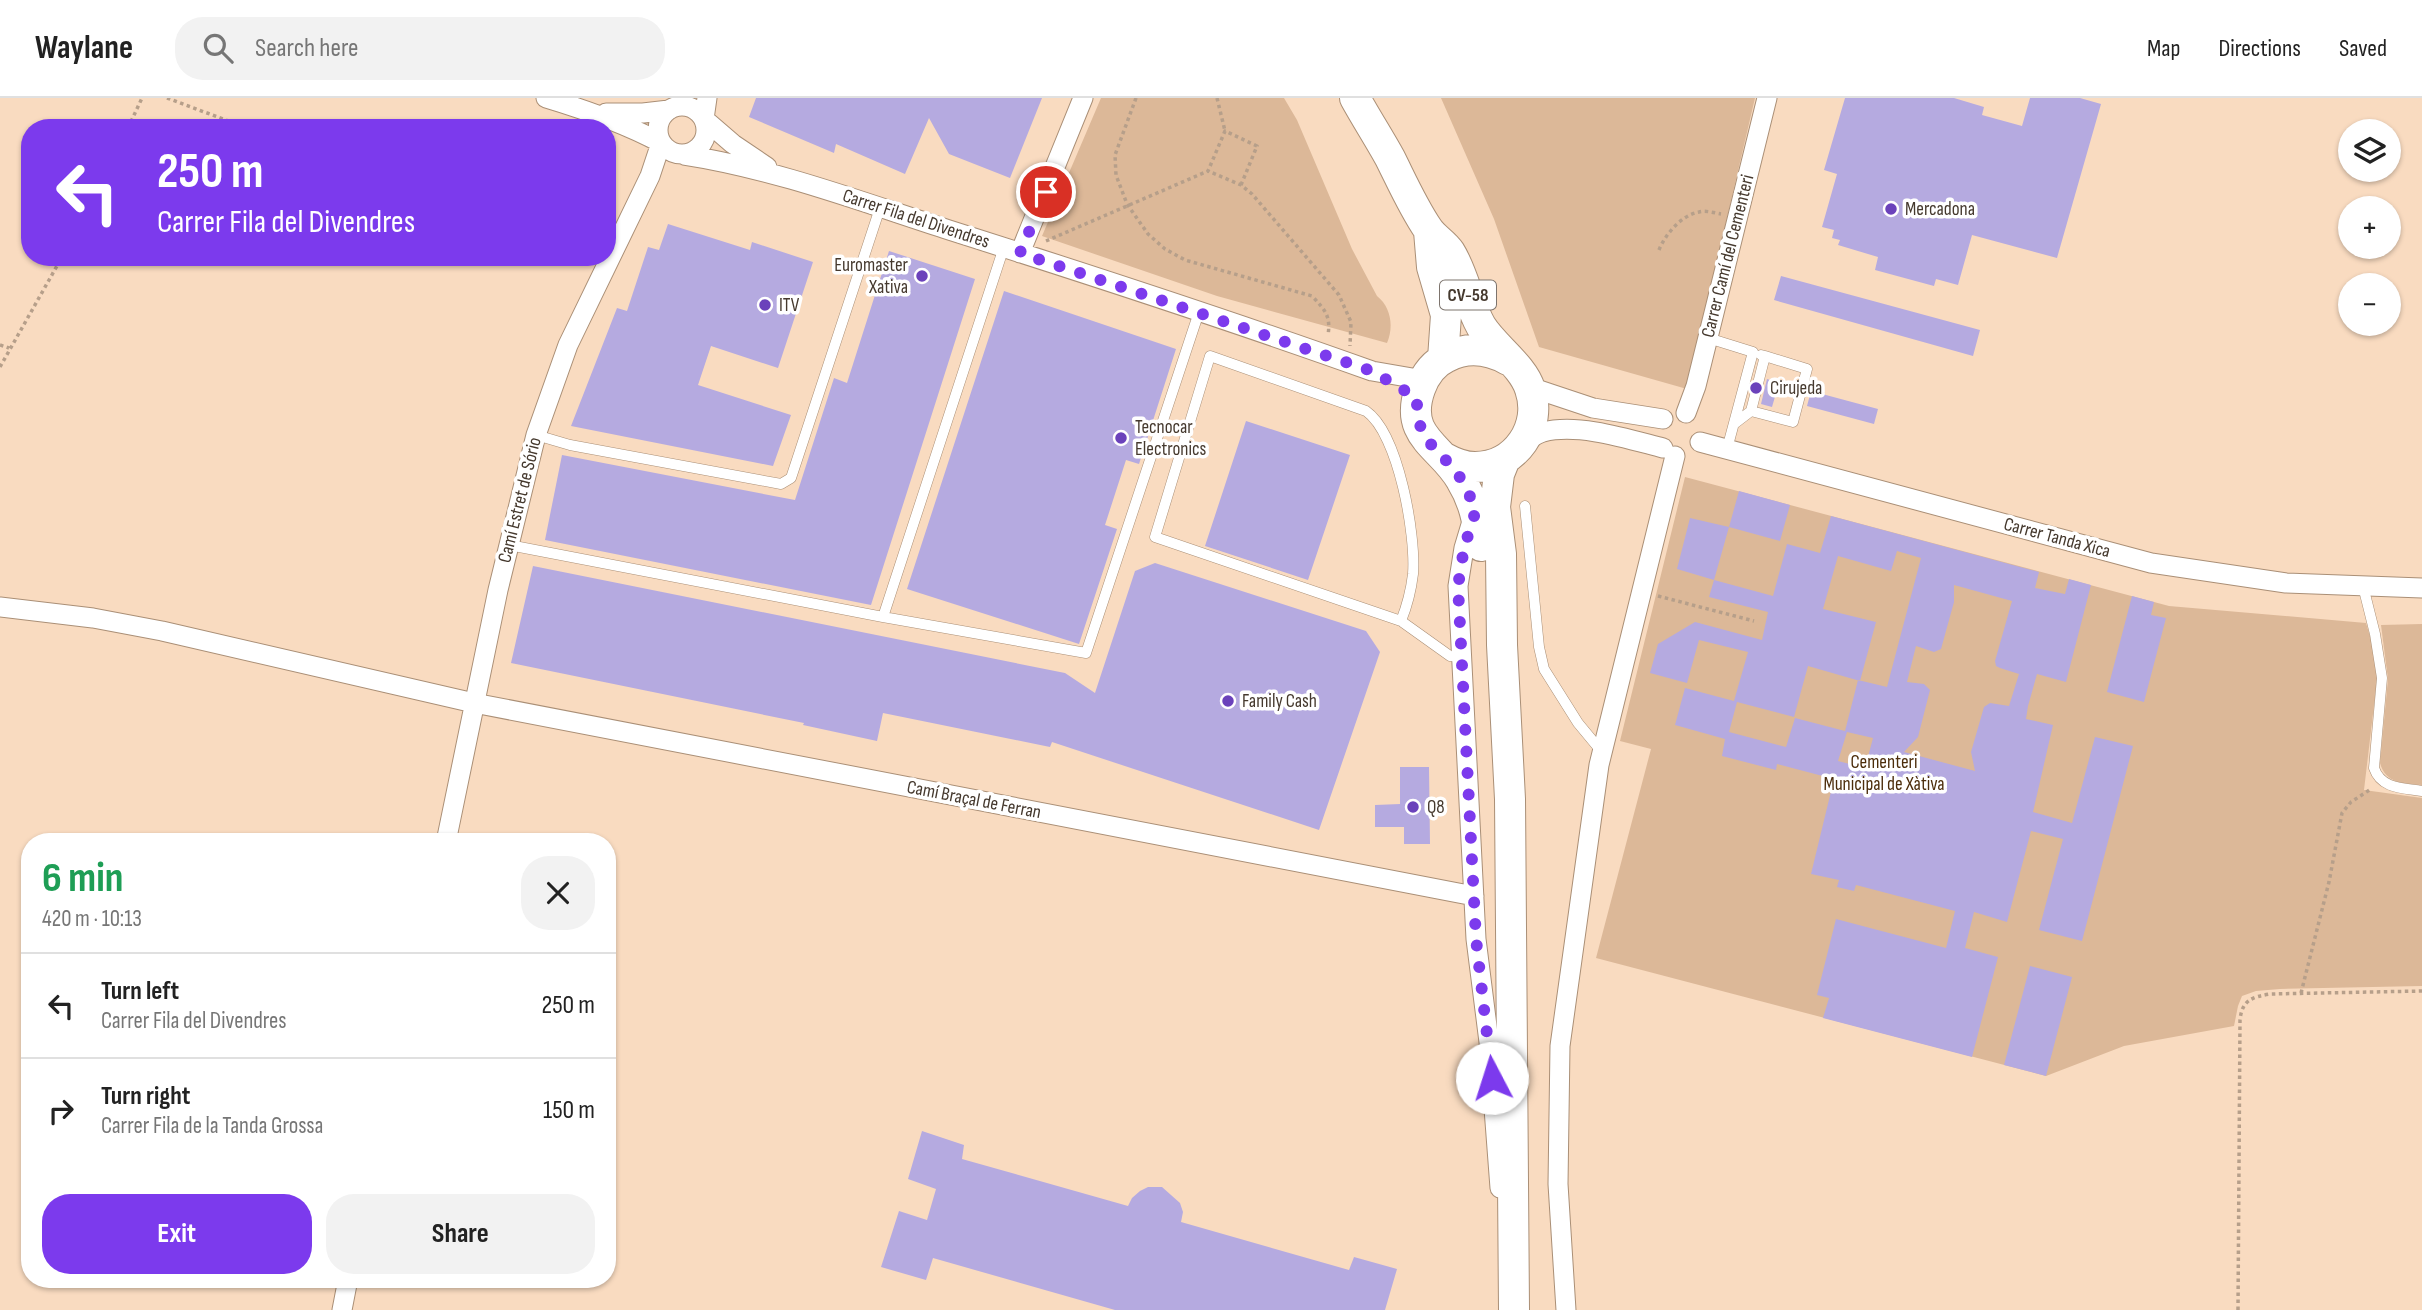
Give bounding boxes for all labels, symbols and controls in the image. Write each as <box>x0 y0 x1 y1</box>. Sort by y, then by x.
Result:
search box <box>175 17 665 80</box>
text: Waylane <box>35 28 133 68</box>
icon: search <box>199 29 237 67</box>
text: Search here <box>255 33 358 64</box>
text: Map <box>2147 34 2180 63</box>
text: Directions <box>2218 34 2301 63</box>
text: Saved <box>2339 34 2387 63</box>
map controls <box>2338 119 2401 336</box>
button: layers <box>2338 119 2401 182</box>
text: 250 m <box>157 143 263 202</box>
icon: left <box>42 147 133 238</box>
pin <box>1016 162 1076 222</box>
street label: Carrer Camí del Cementeri <box>1697 172 1759 340</box>
icon: arrive <box>1027 173 1065 211</box>
street label: Carrer Fila del Divendres <box>840 184 993 254</box>
button: + <box>2338 196 2401 259</box>
place label: Mercadona <box>1905 198 1975 221</box>
marker: Mercadona <box>1883 201 1899 217</box>
text: Carrer Fila del Divendres <box>157 203 415 242</box>
place label: Euromaster Xativa <box>834 254 909 299</box>
marker: Euromaster Xativa <box>914 268 930 284</box>
button: − <box>2338 273 2401 336</box>
road number: CV-58 <box>1440 280 1496 310</box>
place label: ITV <box>779 294 800 317</box>
marker: ITV <box>757 297 773 313</box>
place label: Cirujeda <box>1770 377 1822 400</box>
marker: Cirujeda <box>1748 380 1764 396</box>
place label: Tecnocar Electronics <box>1135 416 1207 461</box>
marker: Tecnocar Electronics <box>1113 430 1129 446</box>
street label: Camí Estret de Sório <box>493 435 547 565</box>
street label: Carrer Tanda Xica <box>2001 513 2113 563</box>
place label: Family Cash <box>1242 690 1317 713</box>
marker: Family Cash <box>1220 693 1236 709</box>
park label: Cementeri Municipal de Xàtiva <box>1823 751 1945 796</box>
street label: Camí Braçal de Ferran <box>905 776 1043 824</box>
place label: Q8 <box>1427 796 1445 819</box>
marker: Q8 <box>1405 799 1421 815</box>
text: 6 min <box>42 853 123 904</box>
button: close <box>521 856 595 930</box>
text: 420 m · 10:13 <box>42 905 142 933</box>
text: Turn left <box>101 976 179 1007</box>
icon: left <box>42 987 80 1025</box>
text: 250 m <box>541 990 595 1021</box>
text: Carrer Fila del Divendres <box>101 1007 287 1035</box>
position arrow <box>1455 1041 1529 1115</box>
text: Turn right <box>101 1081 190 1112</box>
icon: right <box>42 1092 80 1130</box>
text: 150 m <box>543 1095 595 1126</box>
text: Carrer Fila de la Tanda Grossa <box>101 1112 323 1140</box>
button: Exit <box>42 1194 312 1274</box>
button: Share <box>326 1194 595 1274</box>

